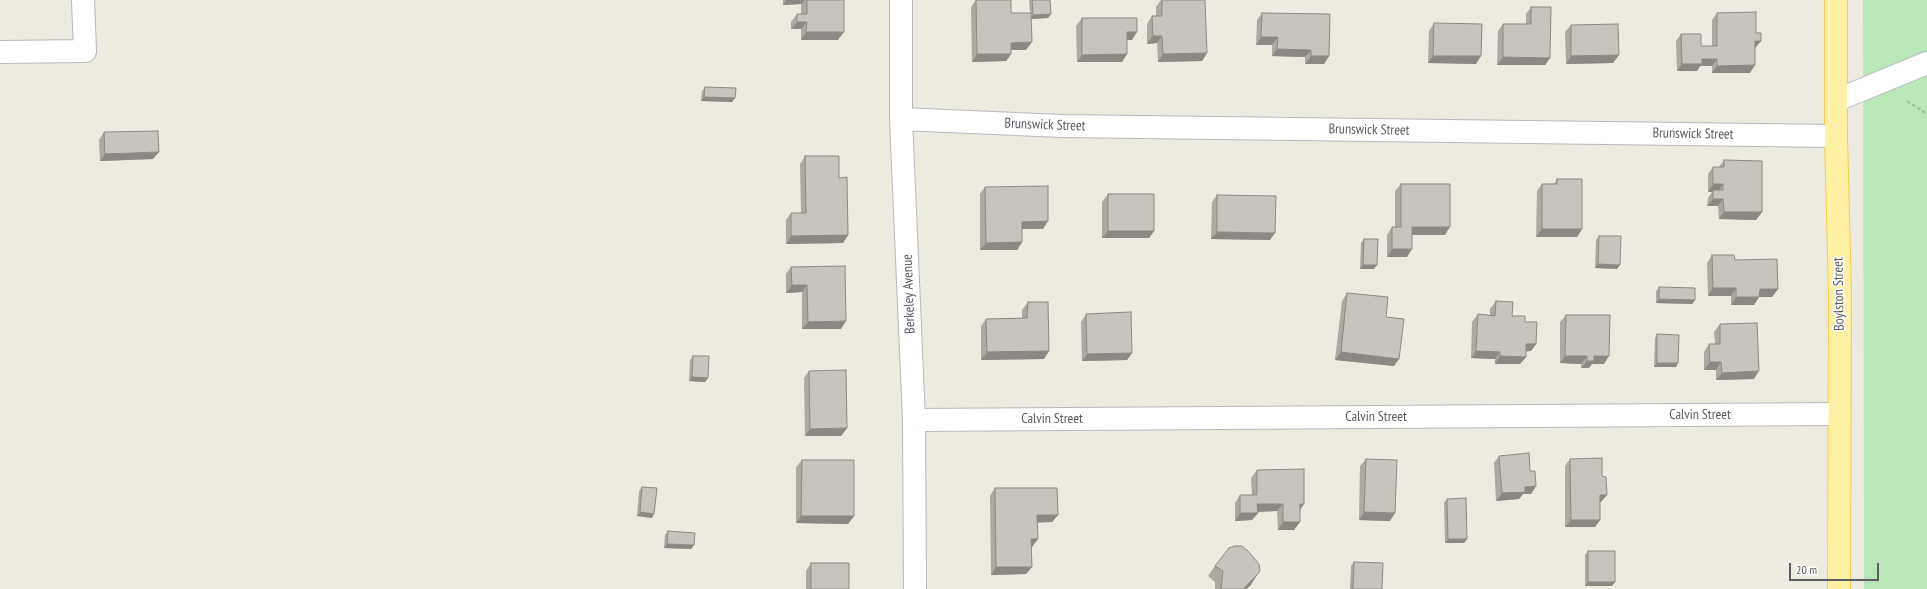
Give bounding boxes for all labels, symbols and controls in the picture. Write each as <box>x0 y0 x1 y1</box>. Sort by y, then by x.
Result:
street label: Brunswick Street <box>1004 115 1086 135</box>
street label: Brunswick Street <box>1328 121 1410 139</box>
street label: Brunswick Street <box>1652 125 1734 143</box>
street label: Berkeley Avenue <box>899 254 919 334</box>
street label: Boylston Street <box>1830 257 1848 331</box>
street label: Calvin Street <box>1669 407 1731 423</box>
street label: Calvin Street <box>1345 409 1407 425</box>
street label: Calvin Street <box>1021 411 1083 427</box>
scale bar <box>1791 555 1881 581</box>
text: 20 m <box>1796 562 1817 577</box>

